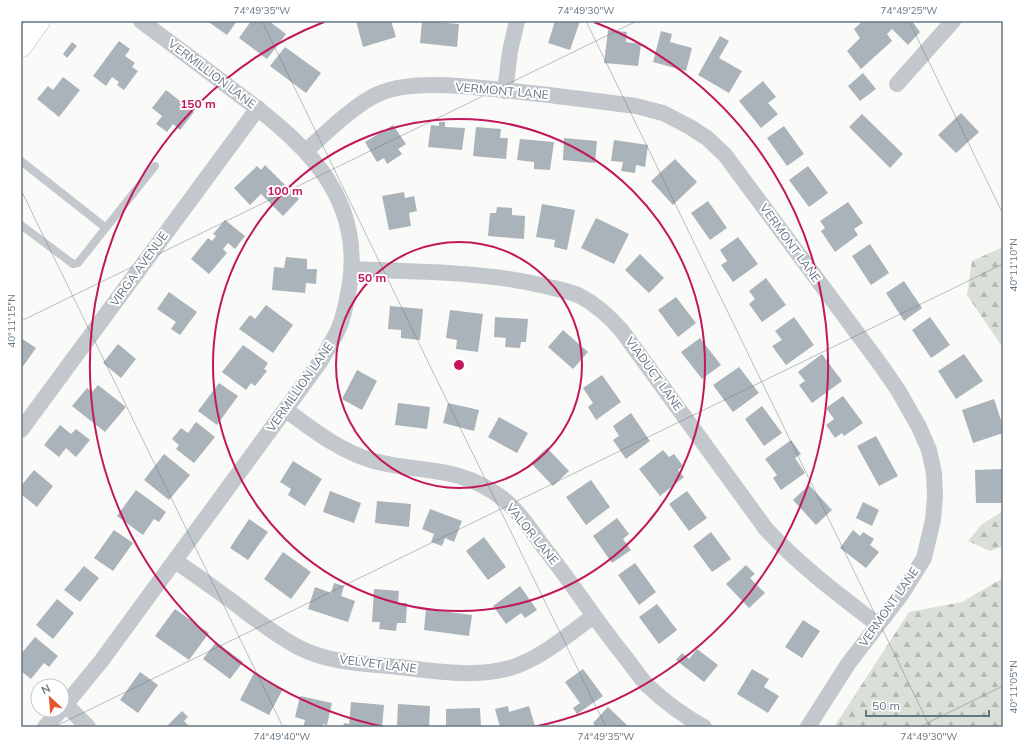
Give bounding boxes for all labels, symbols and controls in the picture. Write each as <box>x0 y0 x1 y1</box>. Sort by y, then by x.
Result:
text: 74°49'35"W <box>234 4 290 17</box>
text: 74°49'30"W <box>558 4 614 17</box>
text: 74°49'25"W <box>881 4 937 17</box>
street label: VERMILLION LANE <box>166 36 259 111</box>
street label: VERMONT LANE <box>455 79 549 102</box>
text: 150 m <box>180 96 216 111</box>
text: 100 m <box>267 183 303 198</box>
street label: VERMONT LANE <box>757 200 824 285</box>
street label: VIRGA AVENUE <box>106 228 171 309</box>
text: 40°11'10"N <box>1007 238 1020 292</box>
text: 50 m <box>358 270 386 285</box>
text: 40°11'15"N <box>5 294 18 348</box>
street label: VIADUCT LANE <box>623 334 686 414</box>
street label: VERMILLION LANE <box>263 339 336 434</box>
centre of rings <box>452 358 466 372</box>
street label: VALOR LANE <box>503 500 562 567</box>
street label: VERMONT LANE <box>856 564 922 649</box>
street label: VELVET LANE <box>339 651 417 676</box>
text: 40°11'05"N <box>1007 660 1020 714</box>
north arrow <box>30 678 70 718</box>
text: N <box>39 681 52 697</box>
scale bar <box>866 692 989 718</box>
text: 50 m <box>872 698 900 713</box>
text: 74°49'40"W <box>254 730 310 743</box>
text: 74°49'35"W <box>578 730 634 743</box>
text: 74°49'30"W <box>901 730 957 743</box>

